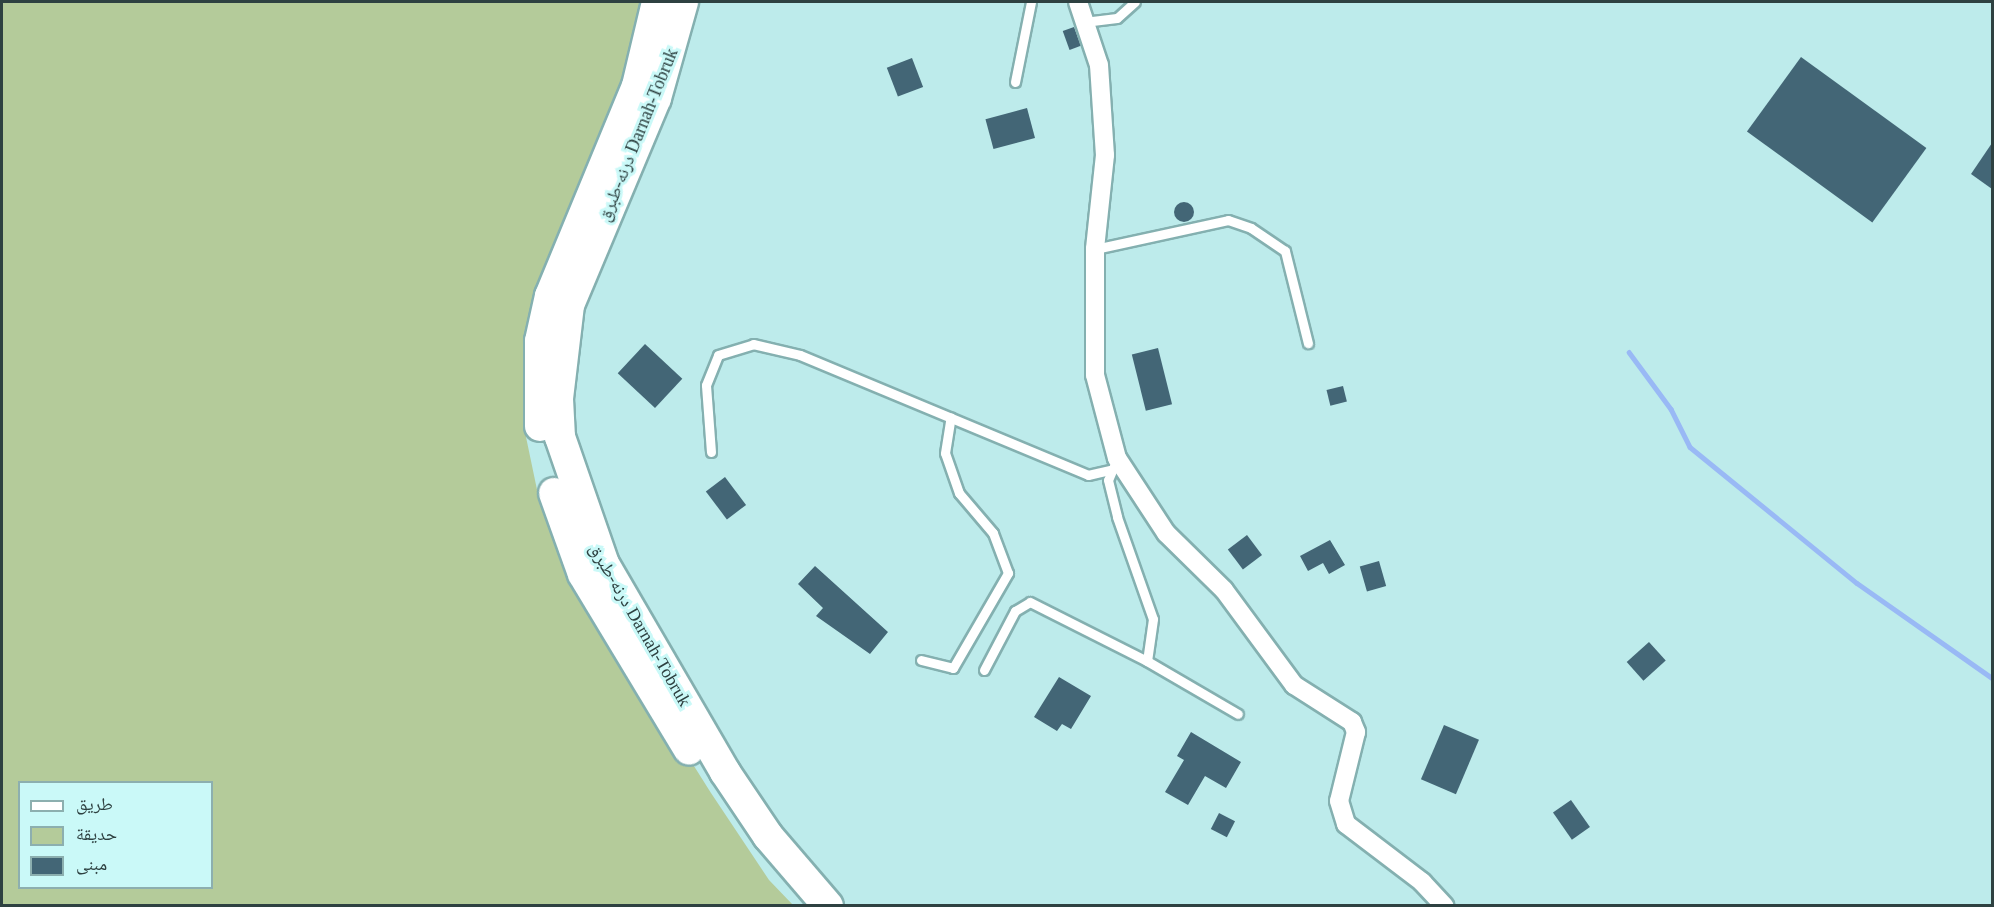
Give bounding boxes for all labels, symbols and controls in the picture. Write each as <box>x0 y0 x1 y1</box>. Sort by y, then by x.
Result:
street label: درنه-طبرق Darnah-Tobruk <box>593 45 683 225</box>
street label: درنه-طبرق Darnah-Tobruk <box>584 540 696 710</box>
legend <box>18 781 213 889</box>
text: طريق <box>76 794 113 814</box>
text: حديقة <box>76 824 117 844</box>
text: مبنى <box>76 854 107 874</box>

